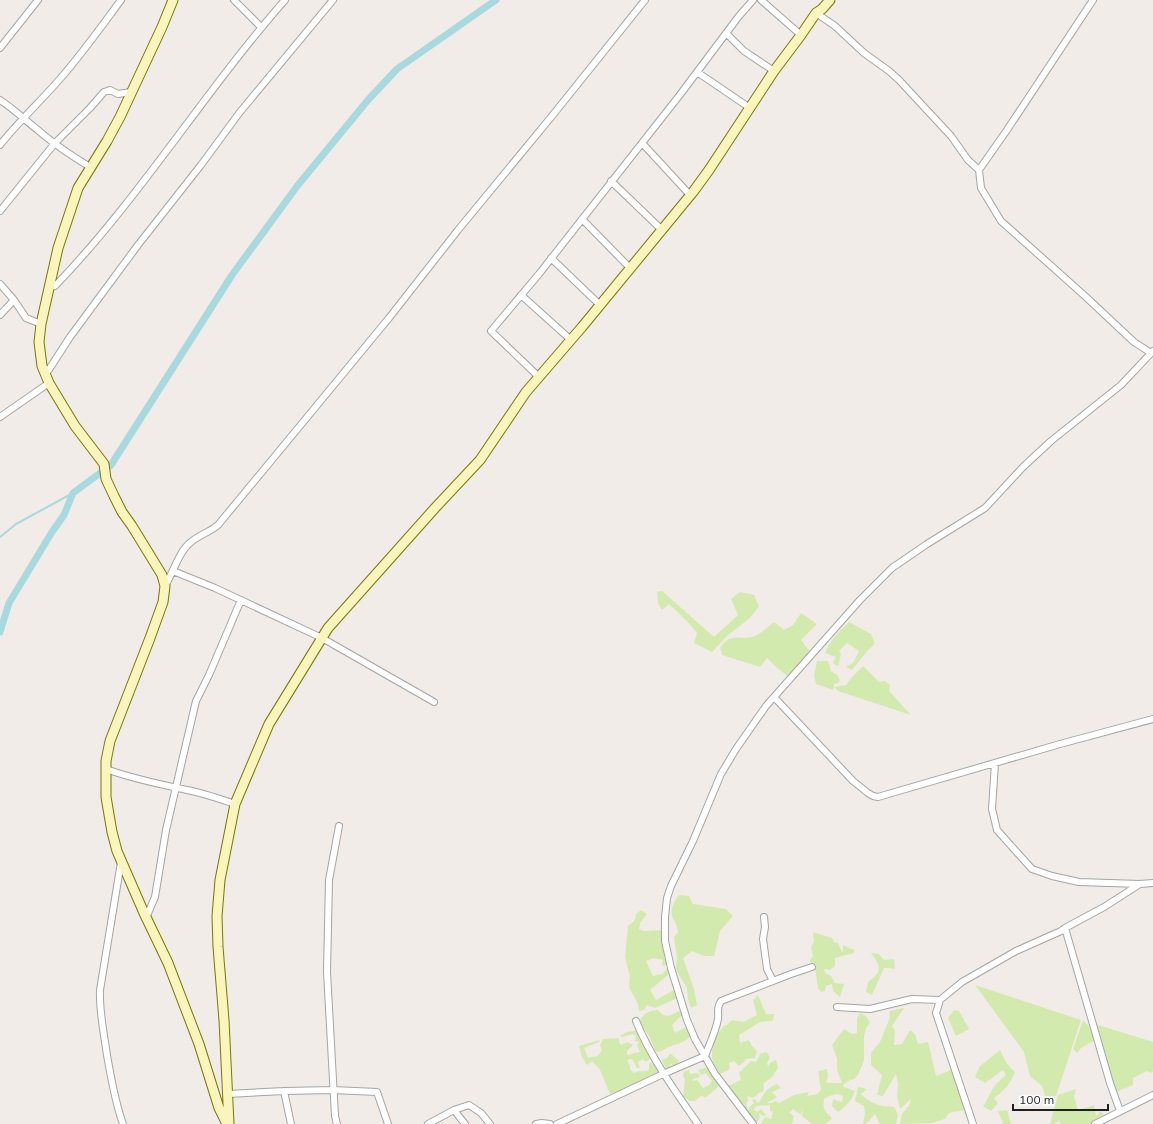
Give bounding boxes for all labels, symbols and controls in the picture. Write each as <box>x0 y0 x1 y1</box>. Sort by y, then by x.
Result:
scale bar <box>1013 1086 1108 1112</box>
text: 100 m <box>1019 1092 1054 1107</box>

